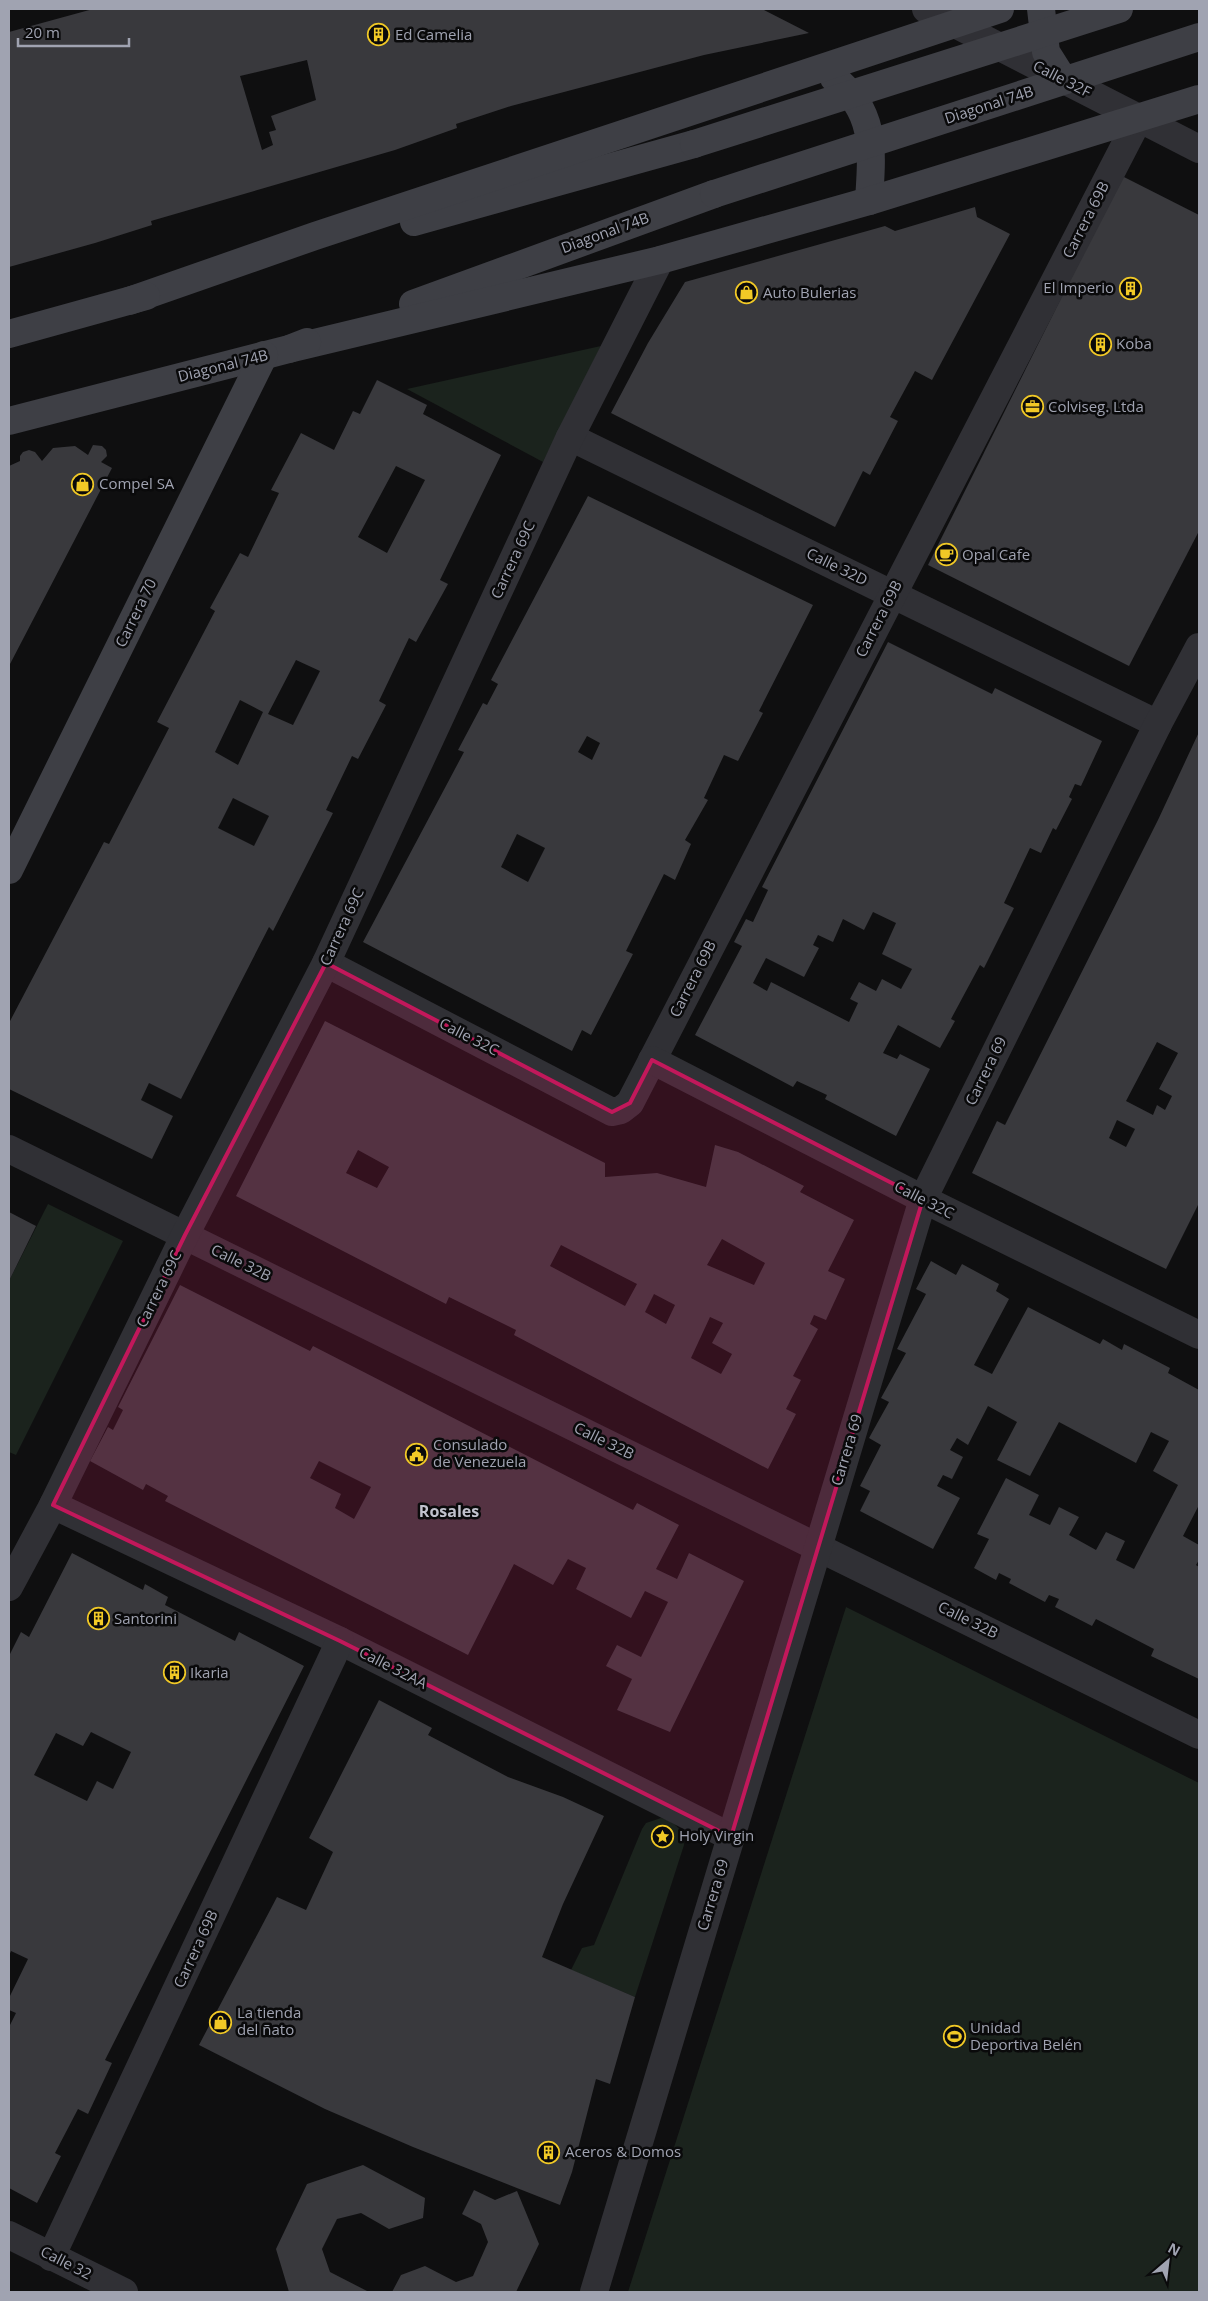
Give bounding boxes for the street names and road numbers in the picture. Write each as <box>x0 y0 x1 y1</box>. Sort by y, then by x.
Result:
street label: Calle 32F <box>1030 55 1095 101</box>
street label: Diagonal 74B <box>942 80 1036 128</box>
street label: Carrera 69B <box>1057 178 1113 261</box>
street label: Diagonal 74B <box>558 207 651 257</box>
street label: Diagonal 74B <box>176 344 270 386</box>
street label: Carrera 69C <box>485 518 539 602</box>
street label: Calle 32D <box>804 543 871 589</box>
street label: Carrera 70 <box>110 575 160 650</box>
street label: Carrera 69B <box>850 577 906 660</box>
street label: Carrera 69C <box>314 885 368 969</box>
street label: Carrera 69B <box>664 937 720 1020</box>
street label: Calle 32C <box>436 1013 503 1060</box>
street label: Carrera 69 <box>960 1033 1010 1108</box>
street label: Calle 32C <box>891 1176 958 1223</box>
street label: Calle 32B <box>208 1239 275 1285</box>
street label: Carrera 69C <box>131 1247 185 1330</box>
street label: Carrera 69 <box>826 1411 866 1488</box>
street label: Calle 32B <box>571 1417 638 1463</box>
street label: Calle 32B <box>935 1596 1002 1642</box>
street label: Calle 32AA <box>356 1641 431 1693</box>
street label: Carrera 69 <box>692 1856 732 1933</box>
street label: Carrera 69B <box>168 1906 222 1991</box>
street label: Calle 32 <box>37 2241 95 2283</box>

